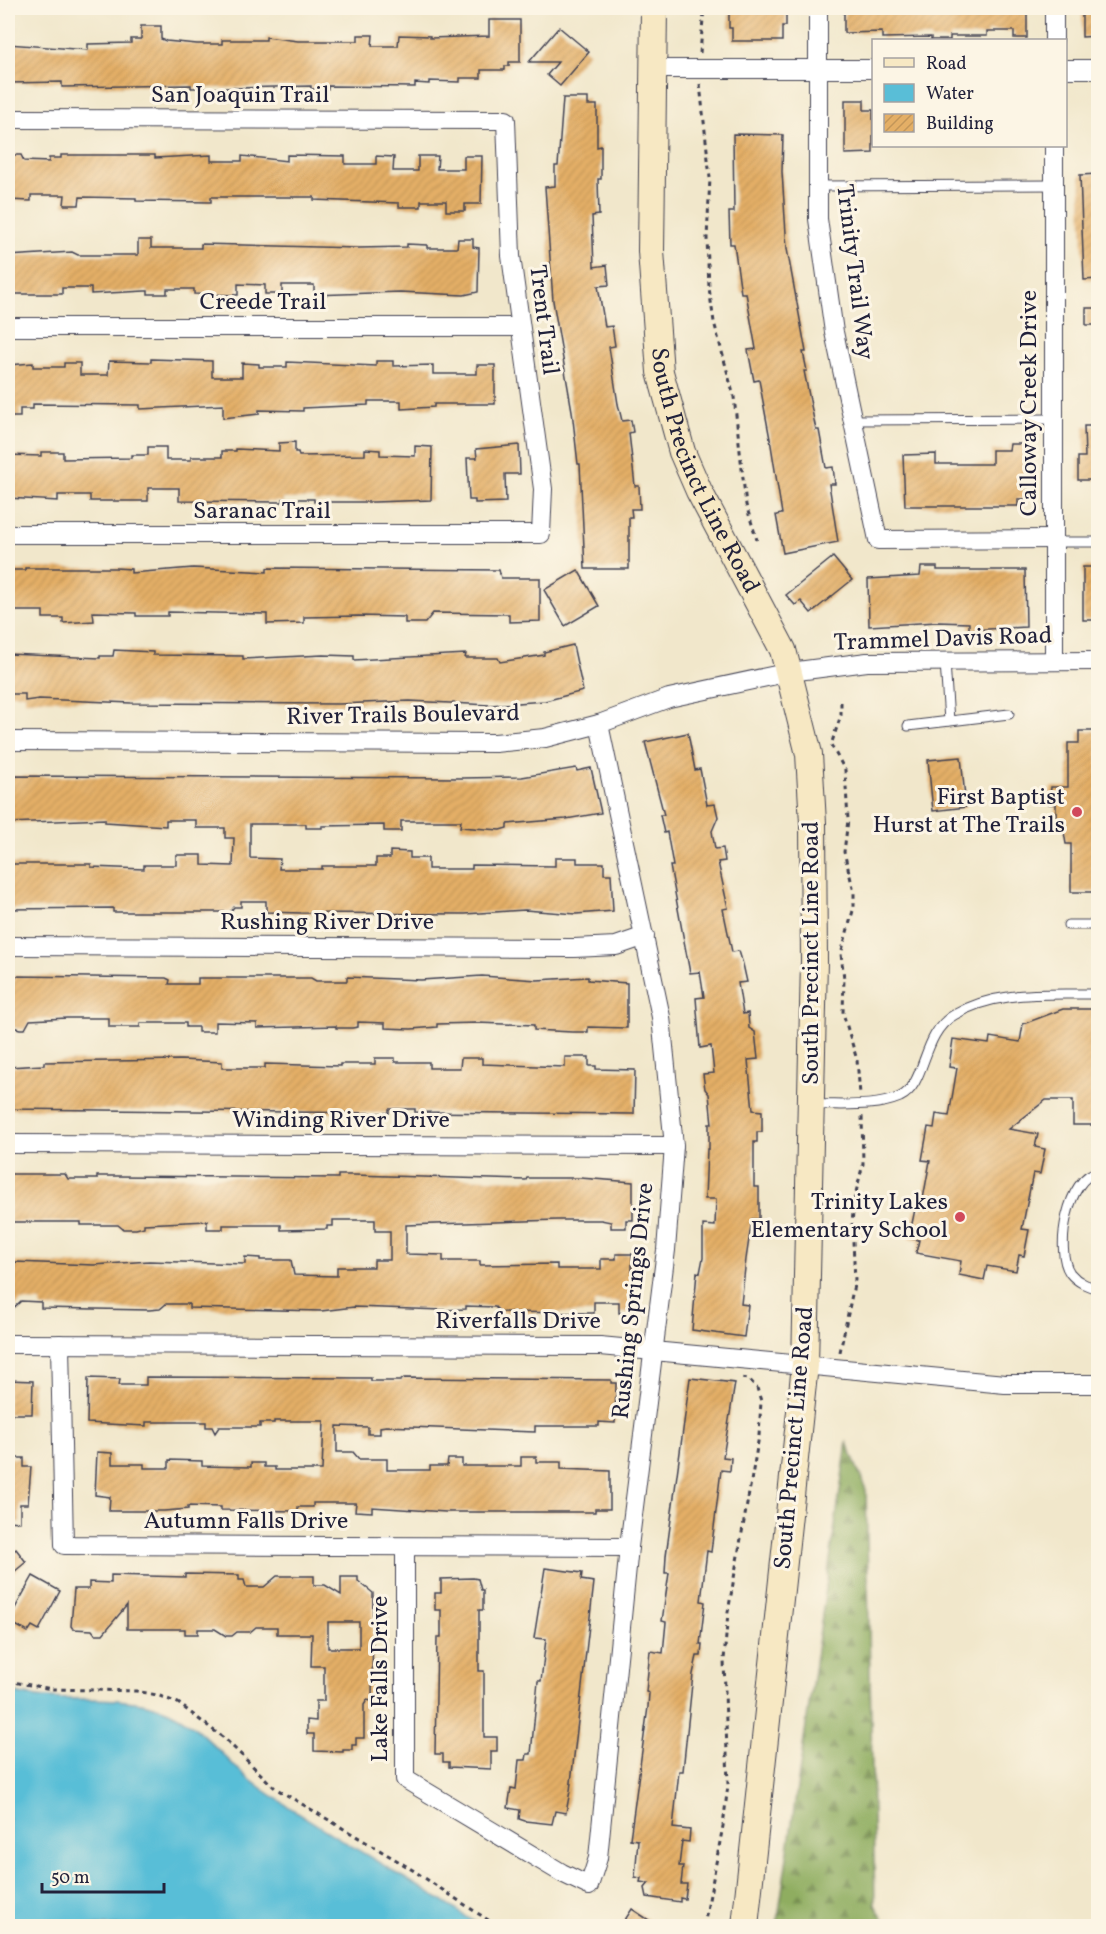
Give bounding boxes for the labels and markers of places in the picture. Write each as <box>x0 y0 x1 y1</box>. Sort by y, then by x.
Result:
place label: First Baptist Hurst at The Trails <box>873 781 1065 843</box>
marker: First Baptist Hurst at The Trails <box>1070 805 1084 819</box>
place label: Trinity Lakes Elementary School <box>750 1186 948 1248</box>
marker: Trinity Lakes Elementary School <box>953 1210 967 1224</box>

